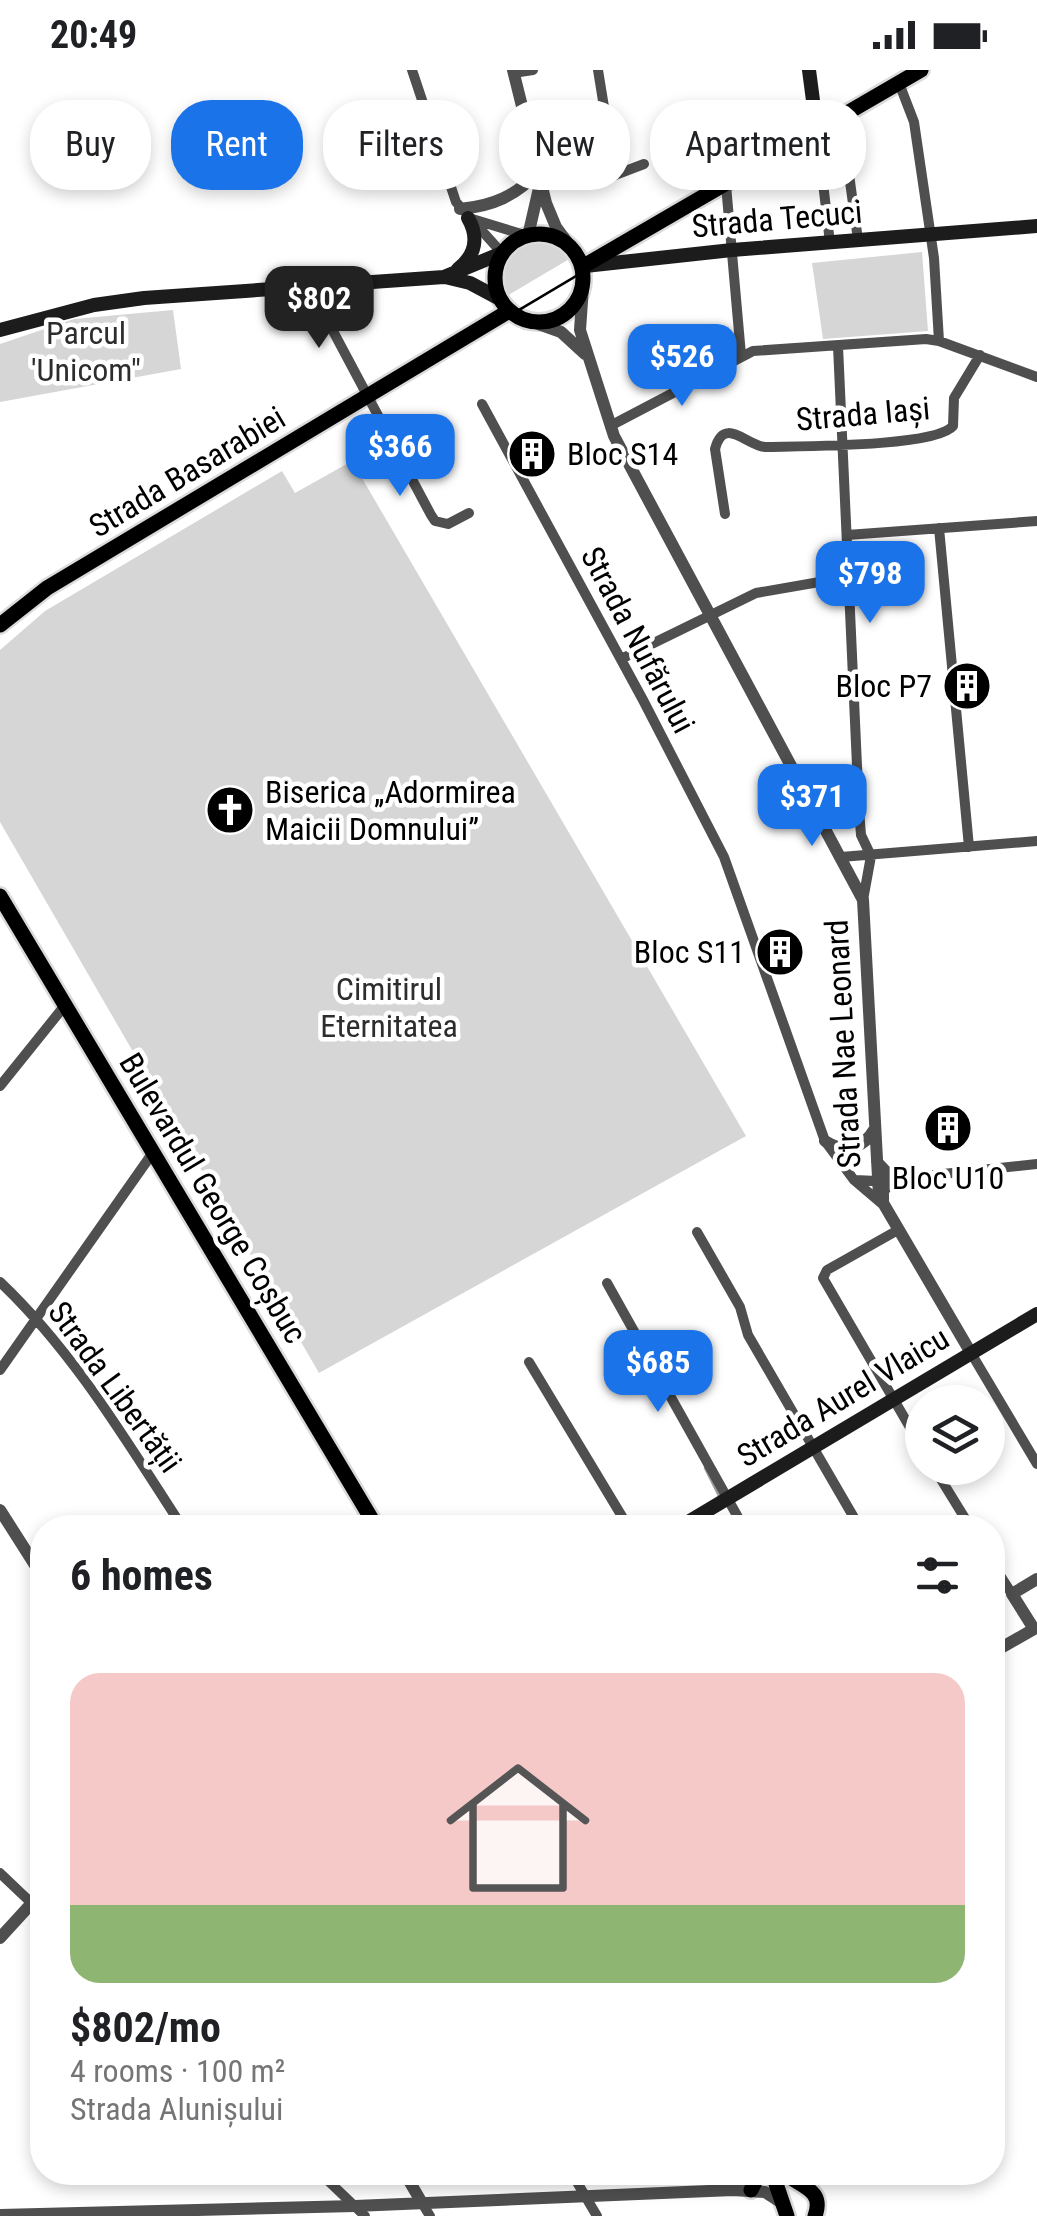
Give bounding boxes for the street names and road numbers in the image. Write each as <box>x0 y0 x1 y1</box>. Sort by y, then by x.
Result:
street label: Strada Tecuci <box>690 193 864 245</box>
street label: Strada Iași <box>794 389 932 439</box>
street label: Strada Basarabiei <box>82 399 292 545</box>
street label: Strada Nufărului <box>573 540 703 740</box>
street label: Strada Nae Leonard <box>818 919 868 1169</box>
street label: Bulevardul George Coșbuc <box>111 1046 315 1350</box>
street label: Strada Libertății <box>40 1294 190 1480</box>
street label: Strada Aurel Vlaicu <box>730 1319 956 1475</box>

